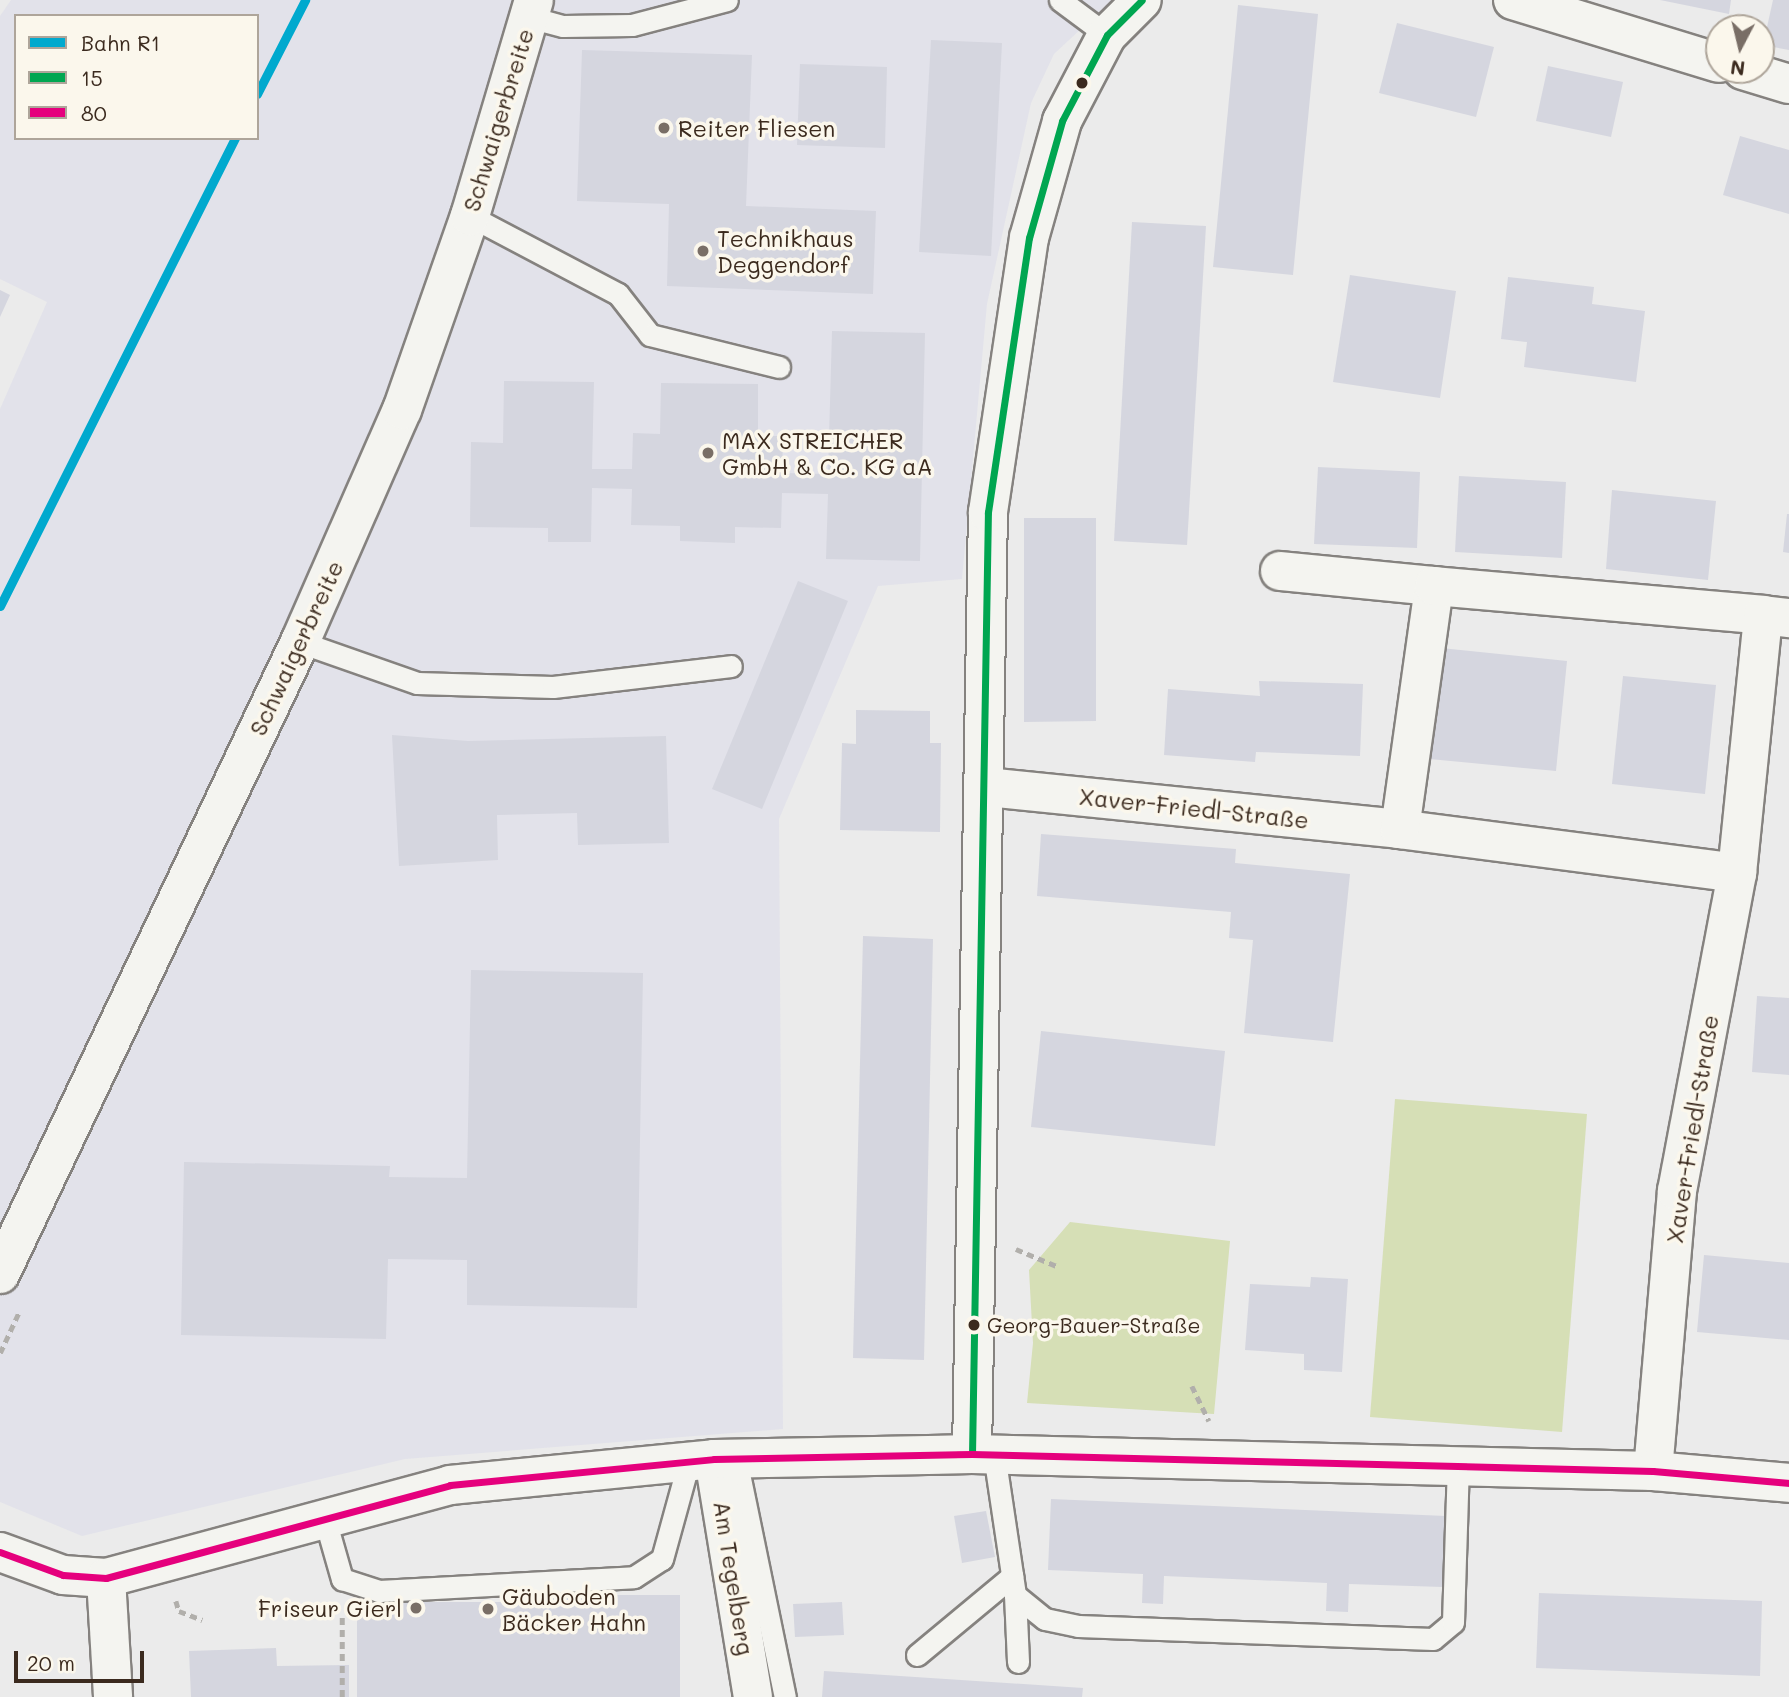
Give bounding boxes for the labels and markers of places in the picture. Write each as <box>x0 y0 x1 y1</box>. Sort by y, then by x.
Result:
unlabelled marker <box>1075 76 1089 90</box>
place label: Reiter Fliesen <box>678 114 835 142</box>
marker: Reiter Fliesen <box>656 120 672 136</box>
place label: Technikhaus Deggendorf <box>717 224 854 278</box>
marker: Technikhaus Deggendorf <box>695 243 711 259</box>
place label: MAX STREICHER GmbH & Co. KG aA <box>722 426 933 480</box>
marker: MAX STREICHER GmbH & Co. KG aA <box>700 445 716 461</box>
place label: Georg-Bauer-Straße <box>987 1312 1201 1338</box>
marker: Georg-Bauer-Straße <box>967 1318 981 1332</box>
place label: Gäuboden Bäcker Hahn <box>502 1582 646 1636</box>
place label: Friseur Gierl <box>258 1594 402 1622</box>
marker: Friseur Gierl <box>408 1600 424 1616</box>
marker: Gäuboden Bäcker Hahn <box>480 1601 496 1617</box>

